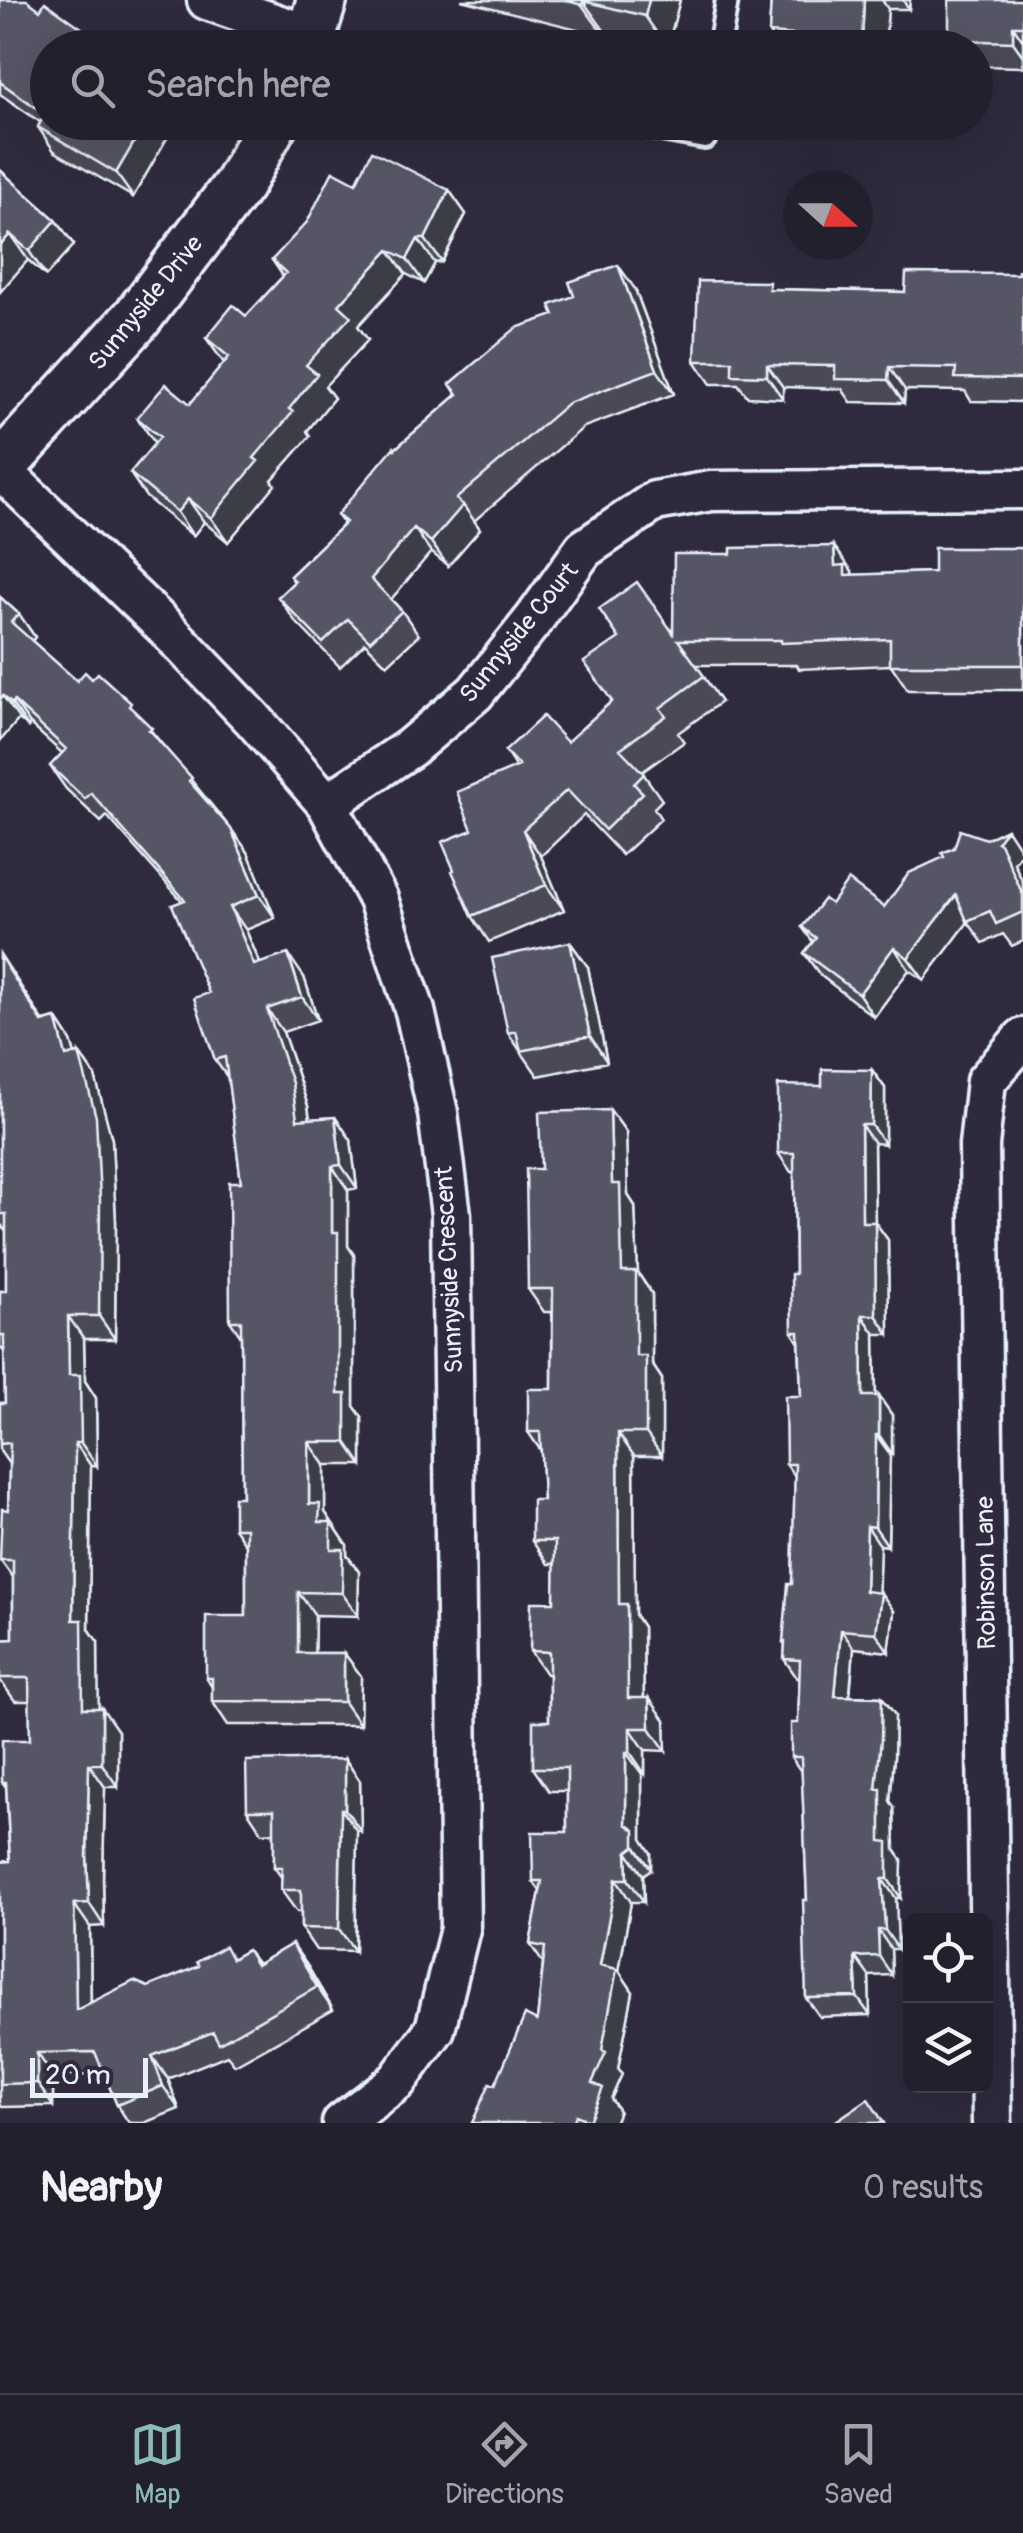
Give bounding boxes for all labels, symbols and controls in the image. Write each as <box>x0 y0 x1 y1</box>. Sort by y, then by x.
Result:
search box <box>30 30 993 140</box>
icon: search <box>65 58 120 113</box>
text: Search here <box>145 61 331 109</box>
north arrow <box>783 170 873 260</box>
street label: Sunnyside Drive <box>82 229 211 377</box>
street label: Sunnyside Court <box>453 556 586 710</box>
street label: Sunnyside Crescent <box>429 1165 470 1374</box>
street label: Robinson Lane <box>970 1495 1003 1650</box>
map controls <box>903 1913 993 2093</box>
button: locate <box>903 1913 993 2003</box>
button: layers <box>903 2003 993 2093</box>
scale bar <box>30 2053 148 2098</box>
text: 20 m <box>45 2058 111 2093</box>
text: Nearby <box>40 2162 162 2214</box>
text: 0 results <box>863 2168 983 2208</box>
tab: Map <box>130 2417 185 2512</box>
tab: Directions <box>445 2417 564 2512</box>
tab: Saved <box>824 2417 893 2512</box>

